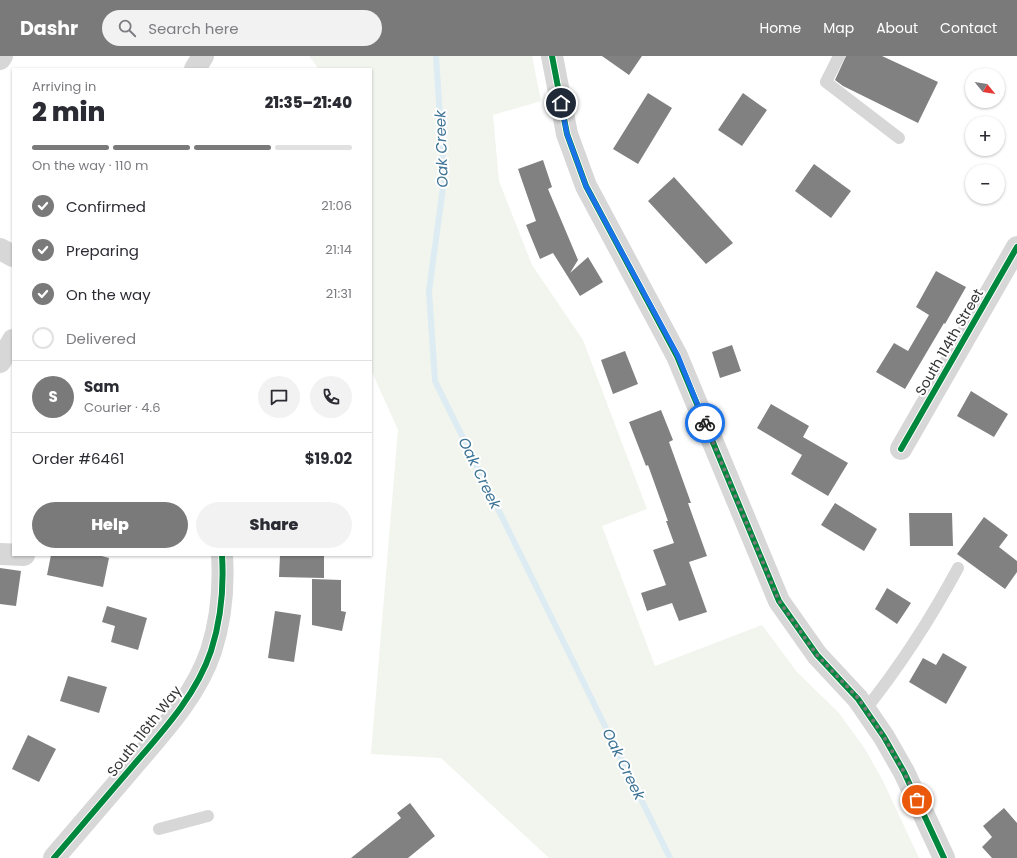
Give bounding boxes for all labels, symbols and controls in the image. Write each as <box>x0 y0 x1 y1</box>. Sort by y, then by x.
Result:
search box <box>102 10 382 46</box>
text: Dashr <box>20 15 78 42</box>
icon: search <box>116 17 138 39</box>
text: Search here <box>148 18 239 39</box>
text: Home <box>759 18 801 38</box>
text: Map <box>823 18 854 38</box>
text: About <box>876 18 918 38</box>
text: Contact <box>940 18 997 38</box>
north arrow <box>965 68 1005 108</box>
map controls <box>965 68 1005 204</box>
text: Arriving in <box>32 77 96 96</box>
pin <box>544 86 578 120</box>
text: 21:35–21:40 <box>265 92 352 113</box>
icon: home <box>550 92 572 114</box>
text: 2 min <box>32 94 105 130</box>
water label: Oak Creek <box>429 109 453 188</box>
button: + <box>965 116 1005 156</box>
text: On the way · 110 m <box>32 156 148 175</box>
button: − <box>965 164 1005 204</box>
icon: check <box>32 195 54 217</box>
text: Confirmed <box>66 196 146 217</box>
text: 21:06 <box>321 196 352 215</box>
icon: check <box>32 239 54 261</box>
text: Preparing <box>66 240 139 261</box>
text: 21:14 <box>325 240 352 259</box>
icon: check <box>32 283 54 305</box>
text: On the way <box>66 284 151 305</box>
text: 21:31 <box>326 284 352 303</box>
street label: South 114th Street <box>910 285 988 399</box>
text: Delivered <box>66 328 136 349</box>
text: Sam <box>84 376 119 397</box>
button: chat <box>258 376 300 418</box>
button: phone <box>310 376 352 418</box>
text: S <box>48 386 58 407</box>
text: Courier · 4.6 <box>84 398 161 417</box>
courier <box>685 403 725 443</box>
icon: bike <box>694 412 716 434</box>
water label: Oak Creek <box>454 434 507 514</box>
text: Order #6461 <box>32 448 124 469</box>
text: $19.02 <box>305 448 352 469</box>
button: Help <box>32 502 188 548</box>
button: Share <box>196 502 352 548</box>
street label: South 116th Way <box>102 681 186 781</box>
water label: Oak Creek <box>598 725 651 805</box>
pin <box>900 783 934 817</box>
icon: bag <box>906 789 928 811</box>

